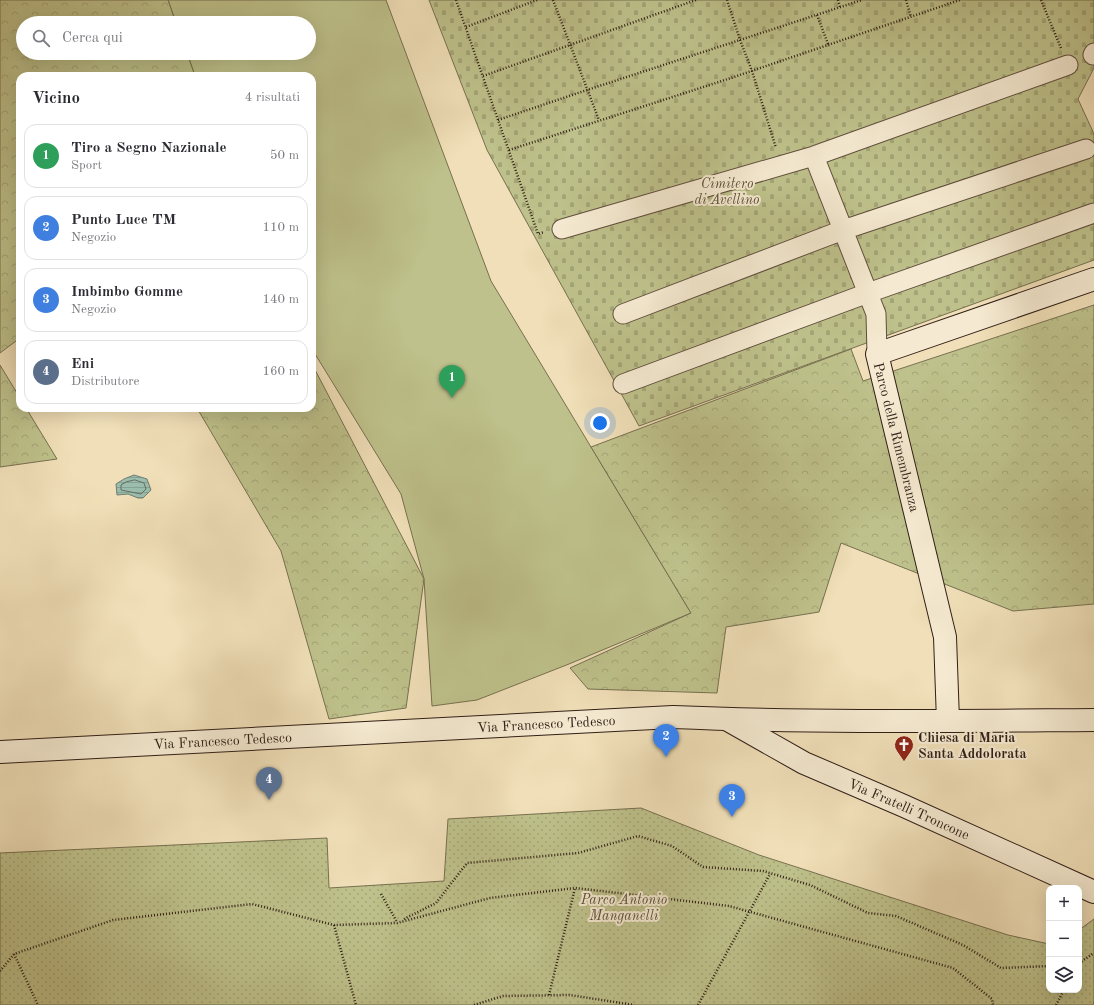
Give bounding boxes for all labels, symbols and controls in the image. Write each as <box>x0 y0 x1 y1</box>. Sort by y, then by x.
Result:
search box <box>16 16 316 60</box>
icon: search <box>30 27 52 49</box>
text: Cerca qui <box>62 31 123 46</box>
text: Vicino <box>32 90 80 107</box>
text: 4 risultati <box>245 91 300 104</box>
text: Tiro a Segno Nazionale <box>71 141 227 156</box>
text: 1 <box>42 149 50 162</box>
text: 50 m <box>270 149 299 162</box>
text: Sport <box>71 159 102 172</box>
park label: Cimitero di Avellino <box>695 177 759 207</box>
text: Punto Luce TM <box>71 213 176 228</box>
text: 2 <box>42 221 50 234</box>
text: 110 m <box>262 221 299 234</box>
text: Negozio <box>71 231 116 244</box>
text: Imbimbo Gomme <box>71 285 183 300</box>
text: 3 <box>42 293 50 306</box>
text: 140 m <box>262 293 299 306</box>
text: Negozio <box>71 303 116 316</box>
text: Eni <box>71 357 94 372</box>
street label: Parco della Rimembranza <box>871 361 921 514</box>
text: 4 <box>42 365 50 378</box>
text: 160 m <box>262 365 299 378</box>
pin: 1 <box>439 365 465 398</box>
text: Distributore <box>71 375 140 388</box>
your location <box>590 413 610 433</box>
street label: Via Francesco Tedesco <box>477 714 616 735</box>
pin: 2 <box>653 724 679 757</box>
street label: Via Francesco Tedesco <box>153 731 292 752</box>
place label: Chiesa di Maria Santa Addolorata <box>918 731 1027 761</box>
church icon: Chiesa di Maria Santa Addolorata <box>893 734 915 762</box>
pin: 4 <box>256 767 282 800</box>
street label: Via Fratelli Troncone <box>846 777 971 843</box>
pin: 3 <box>719 784 745 817</box>
map controls <box>1046 885 1082 993</box>
button: + <box>1046 885 1082 921</box>
park label: Parco Antonio Manganelli <box>580 893 667 924</box>
button: − <box>1046 921 1082 957</box>
button: layers <box>1046 957 1082 993</box>

